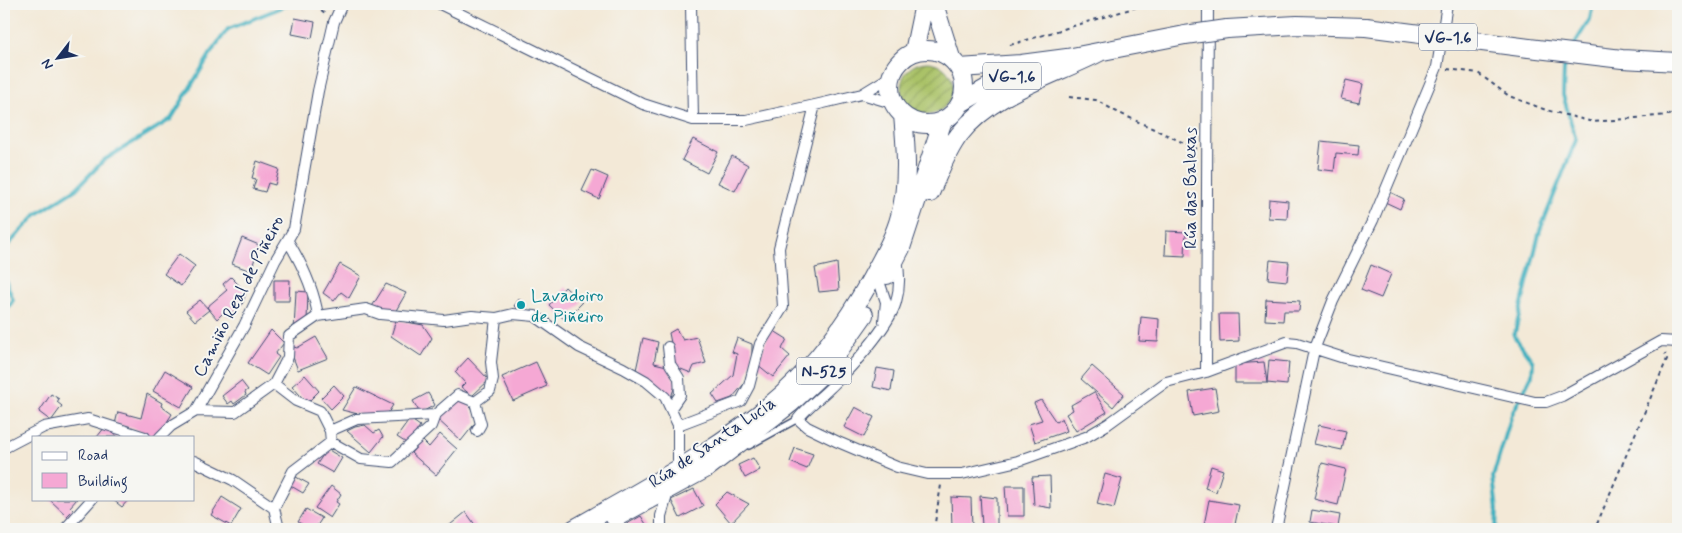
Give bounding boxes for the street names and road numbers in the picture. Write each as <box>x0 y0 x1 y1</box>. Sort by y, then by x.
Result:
road number: VG-1.6 <box>1419 24 1477 51</box>
road number: VG-1.6 <box>983 62 1041 90</box>
street label: Rúa das Balexas <box>1179 127 1203 249</box>
street label: Camiño Real de Piñeiro <box>188 212 290 381</box>
road number: N-525 <box>796 358 852 384</box>
street label: Rúa de Santa Lucía <box>644 391 781 494</box>

